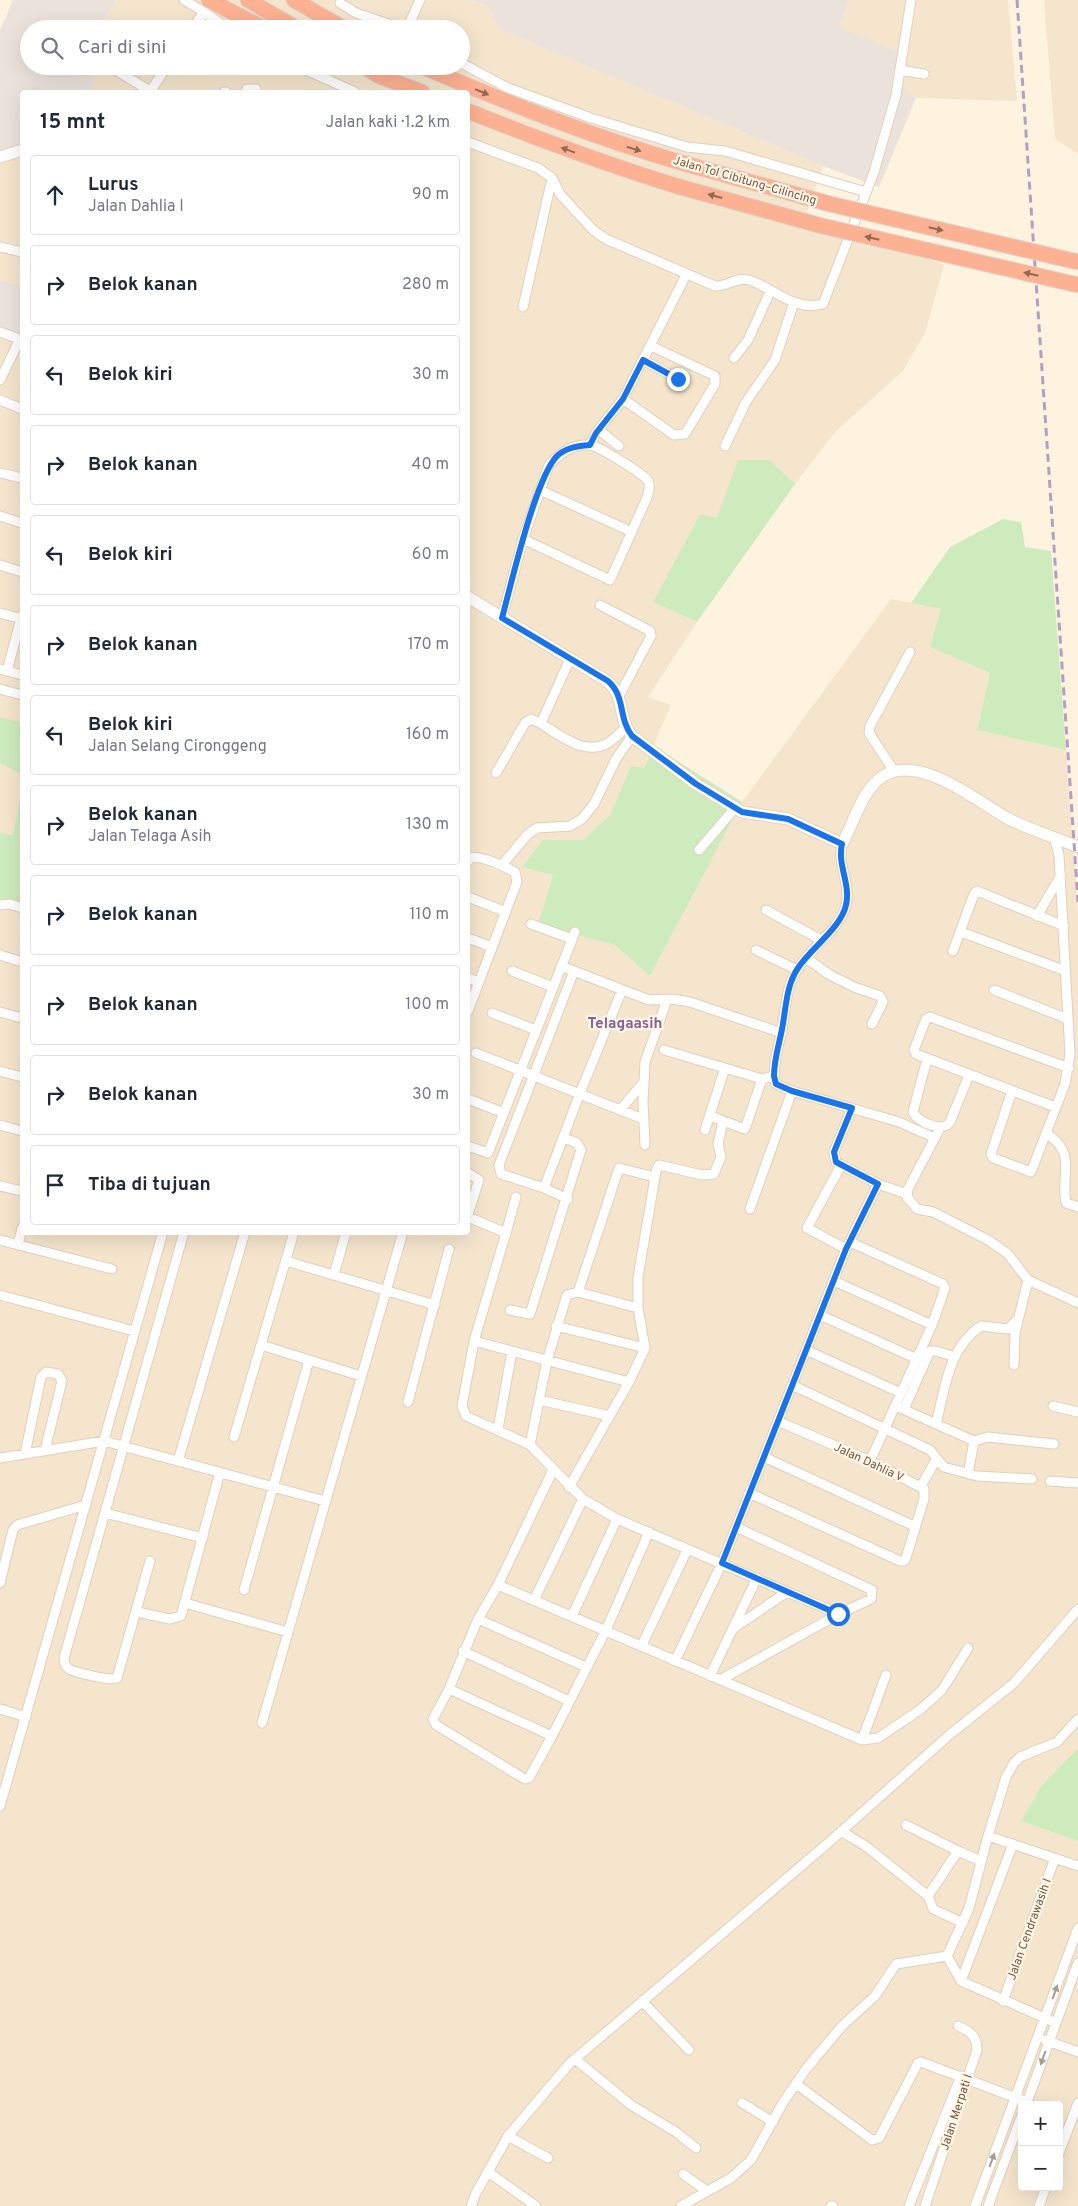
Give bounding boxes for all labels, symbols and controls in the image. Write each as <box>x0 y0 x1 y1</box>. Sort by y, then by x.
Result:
search box <box>20 20 470 75</box>
icon: search <box>38 34 66 62</box>
text: Cari di sini <box>78 36 166 60</box>
one-way arrow <box>475 88 489 96</box>
text: 15 mnt <box>40 109 105 136</box>
text: Jalan kaki · 1.2 km <box>325 113 450 133</box>
one-way arrow <box>560 146 575 153</box>
one-way arrow <box>627 146 642 153</box>
street label: Jalan Tol Cibitung–Cilincing <box>671 153 818 209</box>
text: Lurus <box>88 173 139 197</box>
icon: ahead <box>41 181 69 209</box>
text: 90 m <box>412 185 449 205</box>
one-way arrow <box>707 192 722 200</box>
text: Jalan Dahlia I <box>88 197 184 217</box>
one-way arrow <box>929 225 944 233</box>
one-way arrow <box>865 234 880 242</box>
one-way arrow <box>1023 270 1038 278</box>
icon: right <box>41 271 69 299</box>
text: Belok kanan <box>88 273 198 297</box>
text: 280 m <box>402 275 449 295</box>
icon: left <box>41 361 69 389</box>
text: Belok kiri <box>88 363 173 387</box>
text: 30 m <box>412 365 449 385</box>
route end <box>667 368 690 391</box>
icon: right <box>41 451 69 479</box>
text: Belok kanan <box>88 453 198 477</box>
text: 40 m <box>411 455 449 475</box>
icon: left <box>41 541 69 569</box>
text: Belok kiri <box>88 543 173 567</box>
text: 60 m <box>412 545 449 565</box>
icon: right <box>41 631 69 659</box>
text: Belok kanan <box>88 633 198 657</box>
text: 170 m <box>408 635 449 655</box>
text: Belok kiri <box>88 713 173 737</box>
icon: left <box>41 721 69 749</box>
text: 160 m <box>406 725 449 745</box>
text: Jalan Selang Cironggeng <box>88 737 267 757</box>
text: Belok kanan <box>88 803 198 827</box>
icon: right <box>41 811 69 839</box>
text: 130 m <box>406 815 449 835</box>
text: Jalan Telaga Asih <box>88 827 211 847</box>
icon: right <box>41 901 69 929</box>
text: Belok kanan <box>88 903 198 927</box>
text: 110 m <box>409 905 449 925</box>
icon: right <box>41 991 69 1019</box>
text: Belok kanan <box>88 993 198 1017</box>
text: 100 m <box>405 995 449 1015</box>
district label: Telagaasih <box>588 1015 662 1034</box>
icon: right <box>41 1081 69 1109</box>
text: Belok kanan <box>88 1083 198 1107</box>
text: 30 m <box>412 1085 449 1105</box>
icon: arrive <box>41 1171 69 1199</box>
text: Tiba di tujuan <box>88 1173 211 1197</box>
street label: Jalan Dahlia V <box>831 1440 906 1486</box>
route start <box>827 1603 850 1626</box>
street label: Jalan Cendrawasih I <box>1004 1876 1056 1982</box>
one-way arrow <box>1052 1984 1059 1999</box>
one-way arrow <box>1039 2050 1046 2065</box>
street label: Jalan Merpati I <box>937 2072 977 2153</box>
map controls <box>1018 2101 1063 2191</box>
button: + <box>1018 2101 1063 2146</box>
button: − <box>1018 2146 1063 2191</box>
one-way arrow <box>989 2153 996 2168</box>

